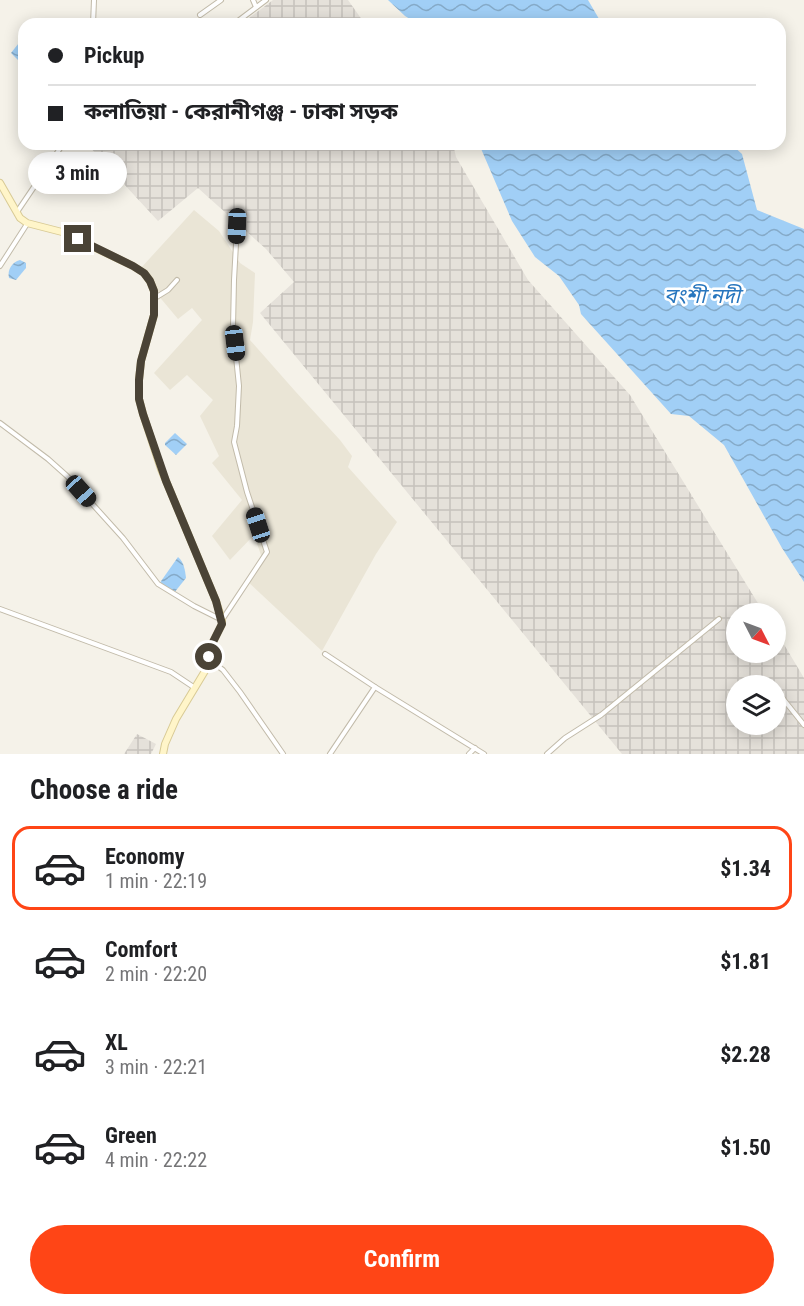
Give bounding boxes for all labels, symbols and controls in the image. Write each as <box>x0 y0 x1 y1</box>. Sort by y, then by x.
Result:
text: Pickup <box>84 43 144 68</box>
text: কলাতিয়া - কেরানীগঞ্জ - ঢাকা সড়ক <box>84 99 398 124</box>
callout: 3 min <box>28 152 128 194</box>
text: 3 min <box>55 161 100 185</box>
car <box>227 208 247 244</box>
route end <box>64 225 91 252</box>
water label: বংশী নদী <box>664 283 745 308</box>
car <box>224 324 246 362</box>
car <box>62 472 100 510</box>
car <box>244 505 272 545</box>
north arrow <box>726 603 786 663</box>
map controls <box>726 603 786 735</box>
route start <box>195 643 222 670</box>
button: layers <box>726 675 786 735</box>
text: Choose a ride <box>30 774 178 806</box>
icon: car <box>33 841 87 895</box>
text: Economy <box>105 844 185 869</box>
text: $1.34 <box>720 856 771 881</box>
text: 1 min · 22:19 <box>105 869 207 893</box>
icon: car <box>33 934 87 988</box>
text: Comfort <box>105 937 178 962</box>
text: $1.81 <box>720 949 771 974</box>
text: 2 min · 22:20 <box>105 962 207 986</box>
icon: car <box>33 1027 87 1081</box>
text: XL <box>105 1030 128 1055</box>
text: $2.28 <box>720 1042 771 1067</box>
text: 3 min · 22:21 <box>105 1055 207 1079</box>
icon: car <box>33 1120 87 1174</box>
text: Green <box>105 1123 157 1148</box>
text: $1.50 <box>720 1135 771 1160</box>
text: 4 min · 22:22 <box>105 1148 207 1172</box>
button: Confirm <box>30 1225 774 1294</box>

